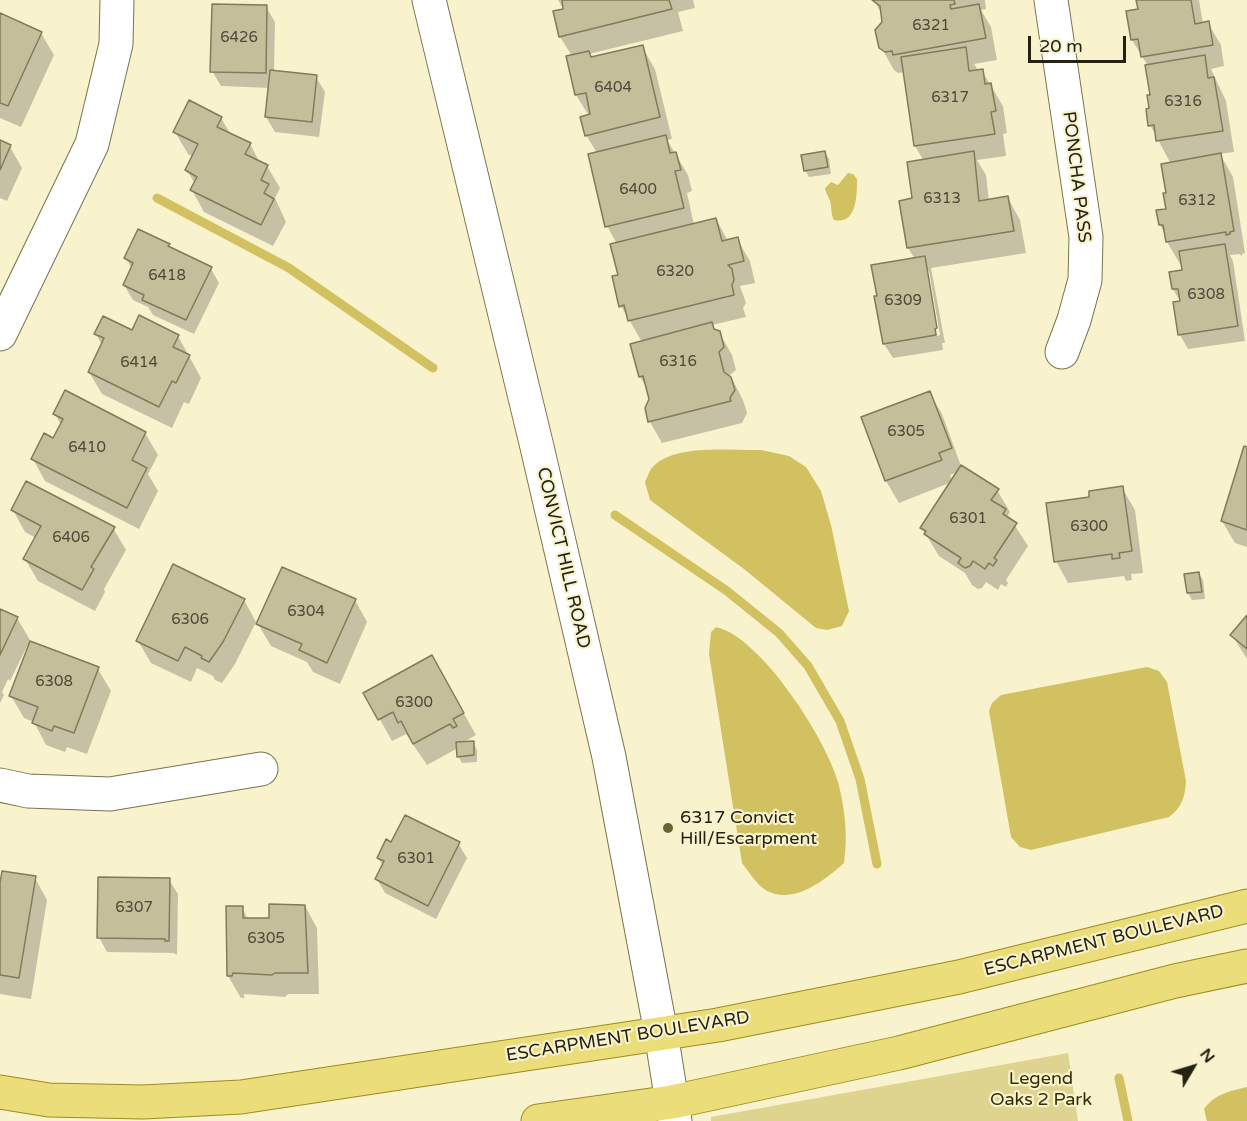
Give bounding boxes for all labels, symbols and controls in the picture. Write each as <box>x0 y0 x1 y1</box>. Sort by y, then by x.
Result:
house number: 6321 <box>912 17 950 35</box>
scale bar <box>1031 24 1128 62</box>
house number: 6426 <box>220 29 258 47</box>
text: 20 m <box>1039 35 1083 57</box>
house number: 6404 <box>594 79 632 97</box>
house number: 6317 <box>931 89 969 107</box>
house number: 6316 <box>1164 93 1202 111</box>
street label: PONCHA PASS <box>1057 110 1095 244</box>
house number: 6400 <box>619 181 657 199</box>
house number: 6313 <box>923 190 961 208</box>
house number: 6312 <box>1178 192 1216 210</box>
house number: 6320 <box>656 263 694 281</box>
house number: 6418 <box>148 267 186 285</box>
house number: 6308 <box>1187 286 1225 304</box>
house number: 6309 <box>884 292 922 310</box>
house number: 6316 <box>659 353 697 371</box>
house number: 6414 <box>120 354 158 372</box>
house number: 6305 <box>887 423 925 441</box>
house number: 6410 <box>68 439 106 457</box>
street label: CONVICT HILL ROAD <box>532 465 594 651</box>
house number: 6301 <box>949 510 987 528</box>
house number: 6300 <box>1070 518 1108 536</box>
house number: 6406 <box>52 529 90 547</box>
house number: 6304 <box>287 603 325 621</box>
house number: 6306 <box>171 611 209 629</box>
house number: 6308 <box>35 673 73 691</box>
house number: 6300 <box>395 694 433 712</box>
place label: 6317 Convict Hill/Escarpment <box>680 807 817 850</box>
marker: 6317 Convict Hill/Escarpment <box>661 821 675 835</box>
house number: 6301 <box>397 850 435 868</box>
house number: 6307 <box>115 899 153 917</box>
street label: ESCARPMENT BOULEVARD <box>982 901 1226 981</box>
house number: 6305 <box>247 930 285 948</box>
street label: ESCARPMENT BOULEVARD <box>505 1007 751 1067</box>
north arrow <box>1163 1037 1223 1097</box>
text: N <box>1195 1045 1219 1067</box>
park label: Legend Oaks 2 Park <box>990 1068 1092 1110</box>

